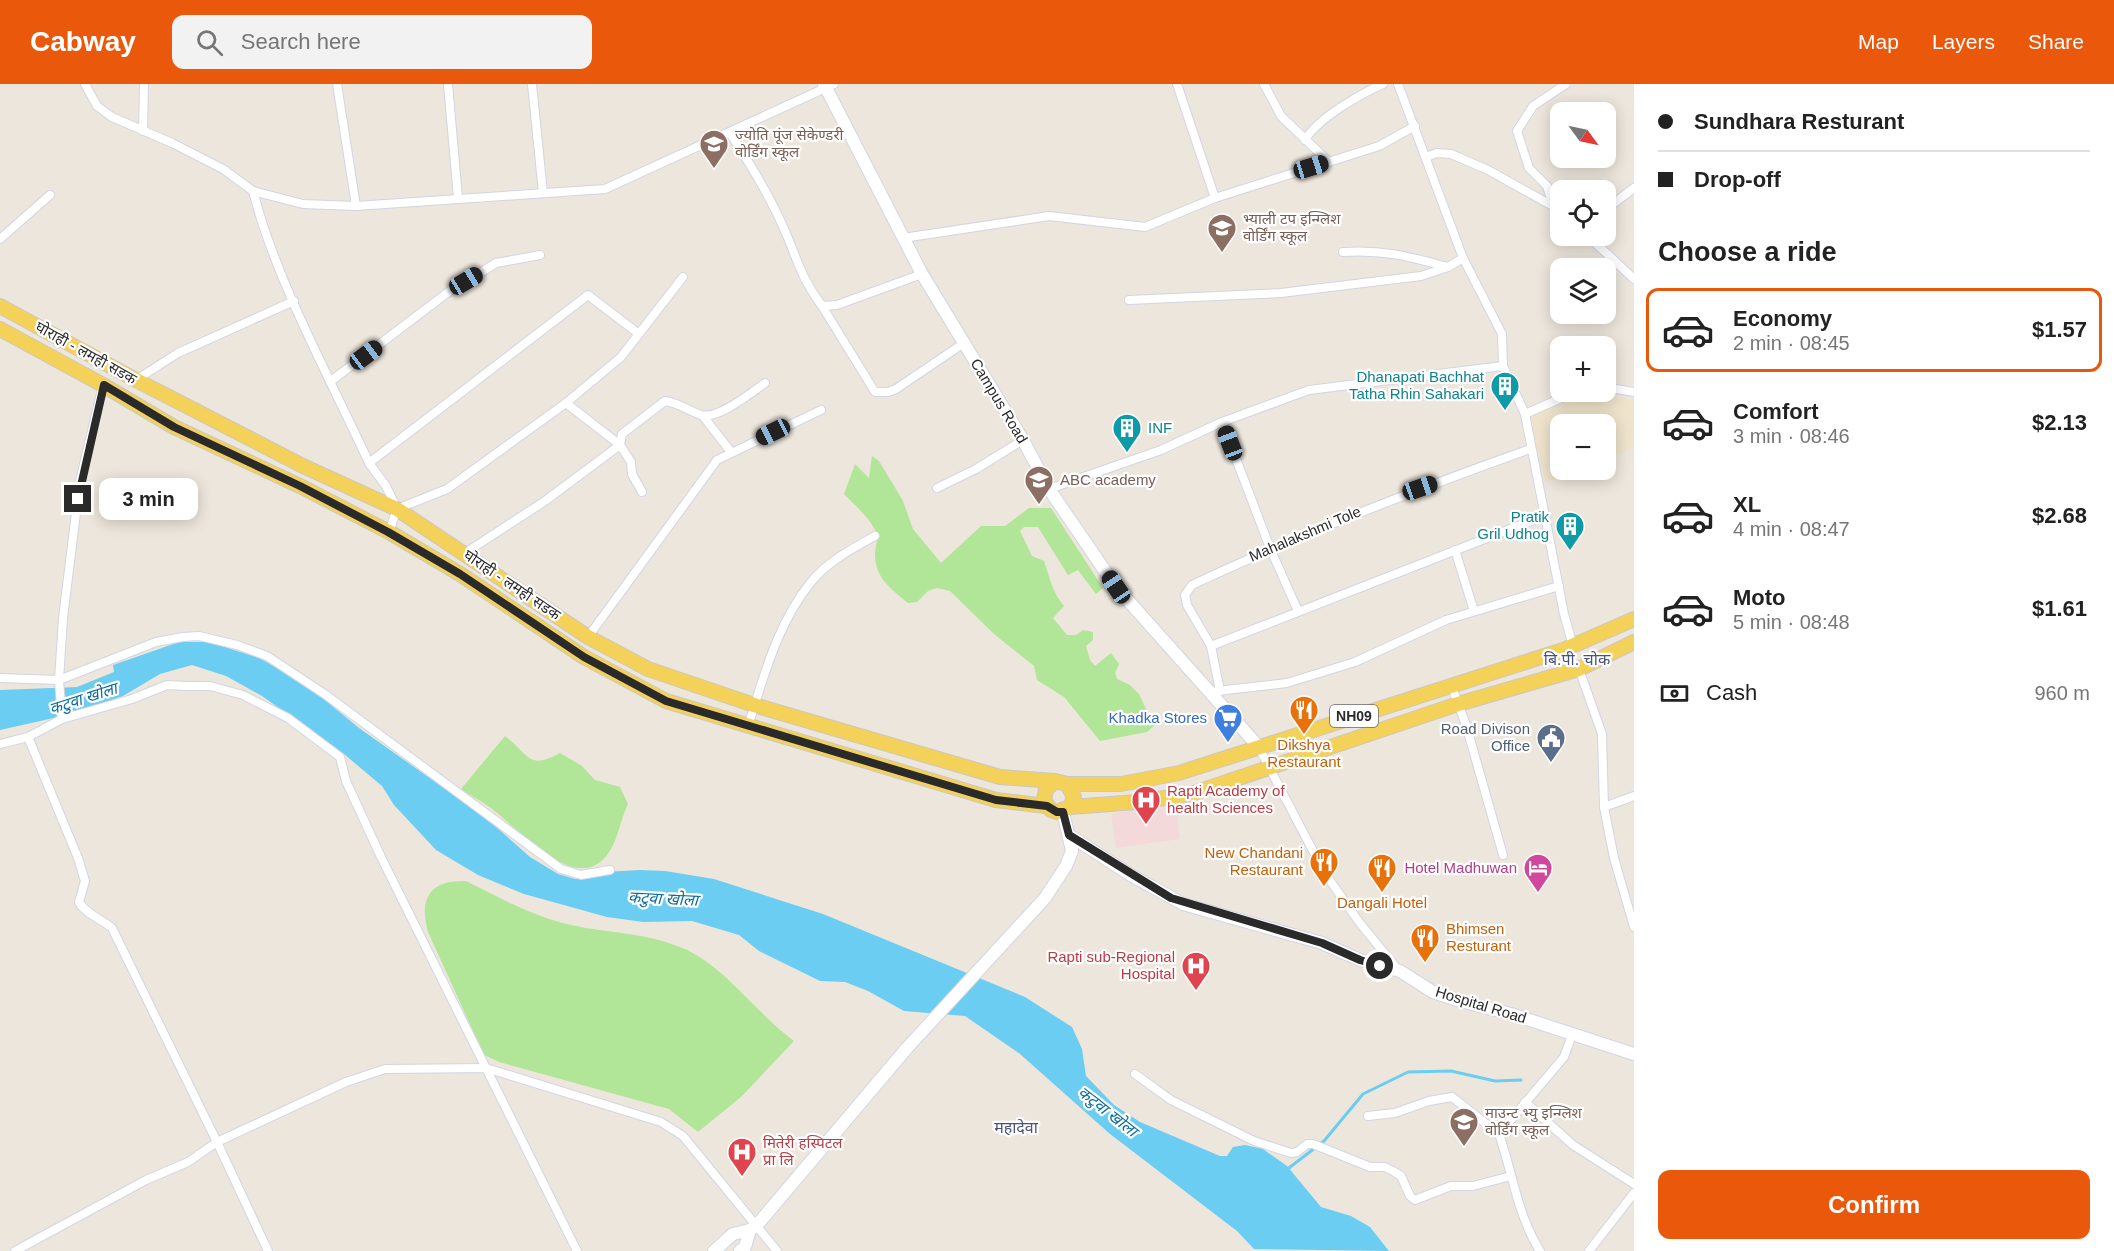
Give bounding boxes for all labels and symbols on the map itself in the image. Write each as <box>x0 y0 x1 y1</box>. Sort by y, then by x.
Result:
north arrow <box>1550 102 1616 168</box>
place label: ज्योति पूंज सेकेण्डरी वोर्डिंग स्कूल <box>735 126 845 162</box>
school or university icon: ज्योति पूंज सेकेण्डरी वोर्डिंग स्कूल <box>698 128 730 170</box>
car <box>1291 153 1331 181</box>
place label: भ्याली टप इन्ग्लिश वोर्डिंग स्कूल <box>1243 210 1341 246</box>
school or university icon: भ्याली टप इन्ग्लिश वोर्डिंग स्कूल <box>1206 212 1238 254</box>
car <box>446 264 486 298</box>
street label: घोराही - लमही सडक <box>33 318 140 388</box>
car <box>346 337 386 373</box>
street label: Campus Road <box>967 355 1031 446</box>
place label: Dhanapati Bachhat Tatha Rhin Sahakari <box>1349 368 1485 402</box>
building icon: Dhanapati Bachhat Tatha Rhin Sahakari <box>1489 370 1521 412</box>
building icon: INF <box>1111 412 1143 454</box>
car <box>753 416 793 448</box>
place label: INF <box>1148 419 1172 436</box>
car <box>1215 423 1245 463</box>
school or university icon: ABC academy <box>1023 464 1055 506</box>
place label: ABC academy <box>1060 471 1156 488</box>
car <box>1400 474 1440 502</box>
callout: 3 min <box>99 478 198 520</box>
route end <box>64 485 91 512</box>
street label: Mahalakshmi Tole <box>1246 502 1363 565</box>
place label: Pratik Gril Udhog <box>1477 508 1549 542</box>
building icon: Pratik Gril Udhog <box>1554 510 1586 552</box>
street label: घोराही - लमही सडक <box>461 546 564 623</box>
car <box>1098 567 1134 607</box>
district label: बि.पी. चोक <box>1544 651 1611 668</box>
water label: कटुवा खोला <box>47 678 122 719</box>
restaurant icon: Dikshya Restaurant <box>1288 694 1320 736</box>
supermarket icon: Khadka Stores <box>1212 702 1244 744</box>
road number: NH09 <box>1330 705 1378 727</box>
place label: Khadka Stores <box>1109 709 1207 726</box>
place label: Road Divison Office <box>1441 720 1530 754</box>
public building icon: Road Divison Office <box>1535 722 1567 764</box>
place label: Dikshya Restaurant <box>1267 736 1342 770</box>
place label: Rapti Academy of health Sciences <box>1167 782 1285 816</box>
hospital icon: Rapti Academy of health Sciences <box>1130 784 1162 826</box>
place label: New Chandani Restaurant <box>1205 844 1304 878</box>
restaurant icon: New Chandani Restaurant <box>1308 846 1340 888</box>
restaurant icon: Dangali Hotel <box>1366 852 1398 894</box>
hotel icon: Hotel Madhuwan <box>1522 852 1554 894</box>
place label: Hotel Madhuwan <box>1404 859 1517 876</box>
water label: कटुवा खोला <box>627 887 701 911</box>
place label: Dangali Hotel <box>1337 894 1427 911</box>
place label: Bhimsen Resturant <box>1446 920 1512 954</box>
restaurant icon: Bhimsen Resturant <box>1409 922 1441 964</box>
place label: Rapti sub-Regional Hospital <box>1047 948 1175 982</box>
hospital icon: Rapti sub-Regional Hospital <box>1180 950 1212 992</box>
route start <box>1366 952 1393 979</box>
street label: Hospital Road <box>1434 983 1529 1026</box>
water label: कटुवा खोला <box>1074 1082 1143 1143</box>
place label: माउन्ट भ्यु इन्ग्लिश वोर्डिंग स्कूल <box>1485 1104 1583 1140</box>
school or university icon: माउन्ट भ्यु इन्ग्लिश वोर्डिंग स्कूल <box>1448 1106 1480 1148</box>
district label: महादेवा <box>994 1118 1039 1136</box>
place label: मितेरी हस्पिटल प्रा लि <box>763 1134 843 1168</box>
hospital icon: मितेरी हस्पिटल प्रा लि <box>726 1136 758 1178</box>

